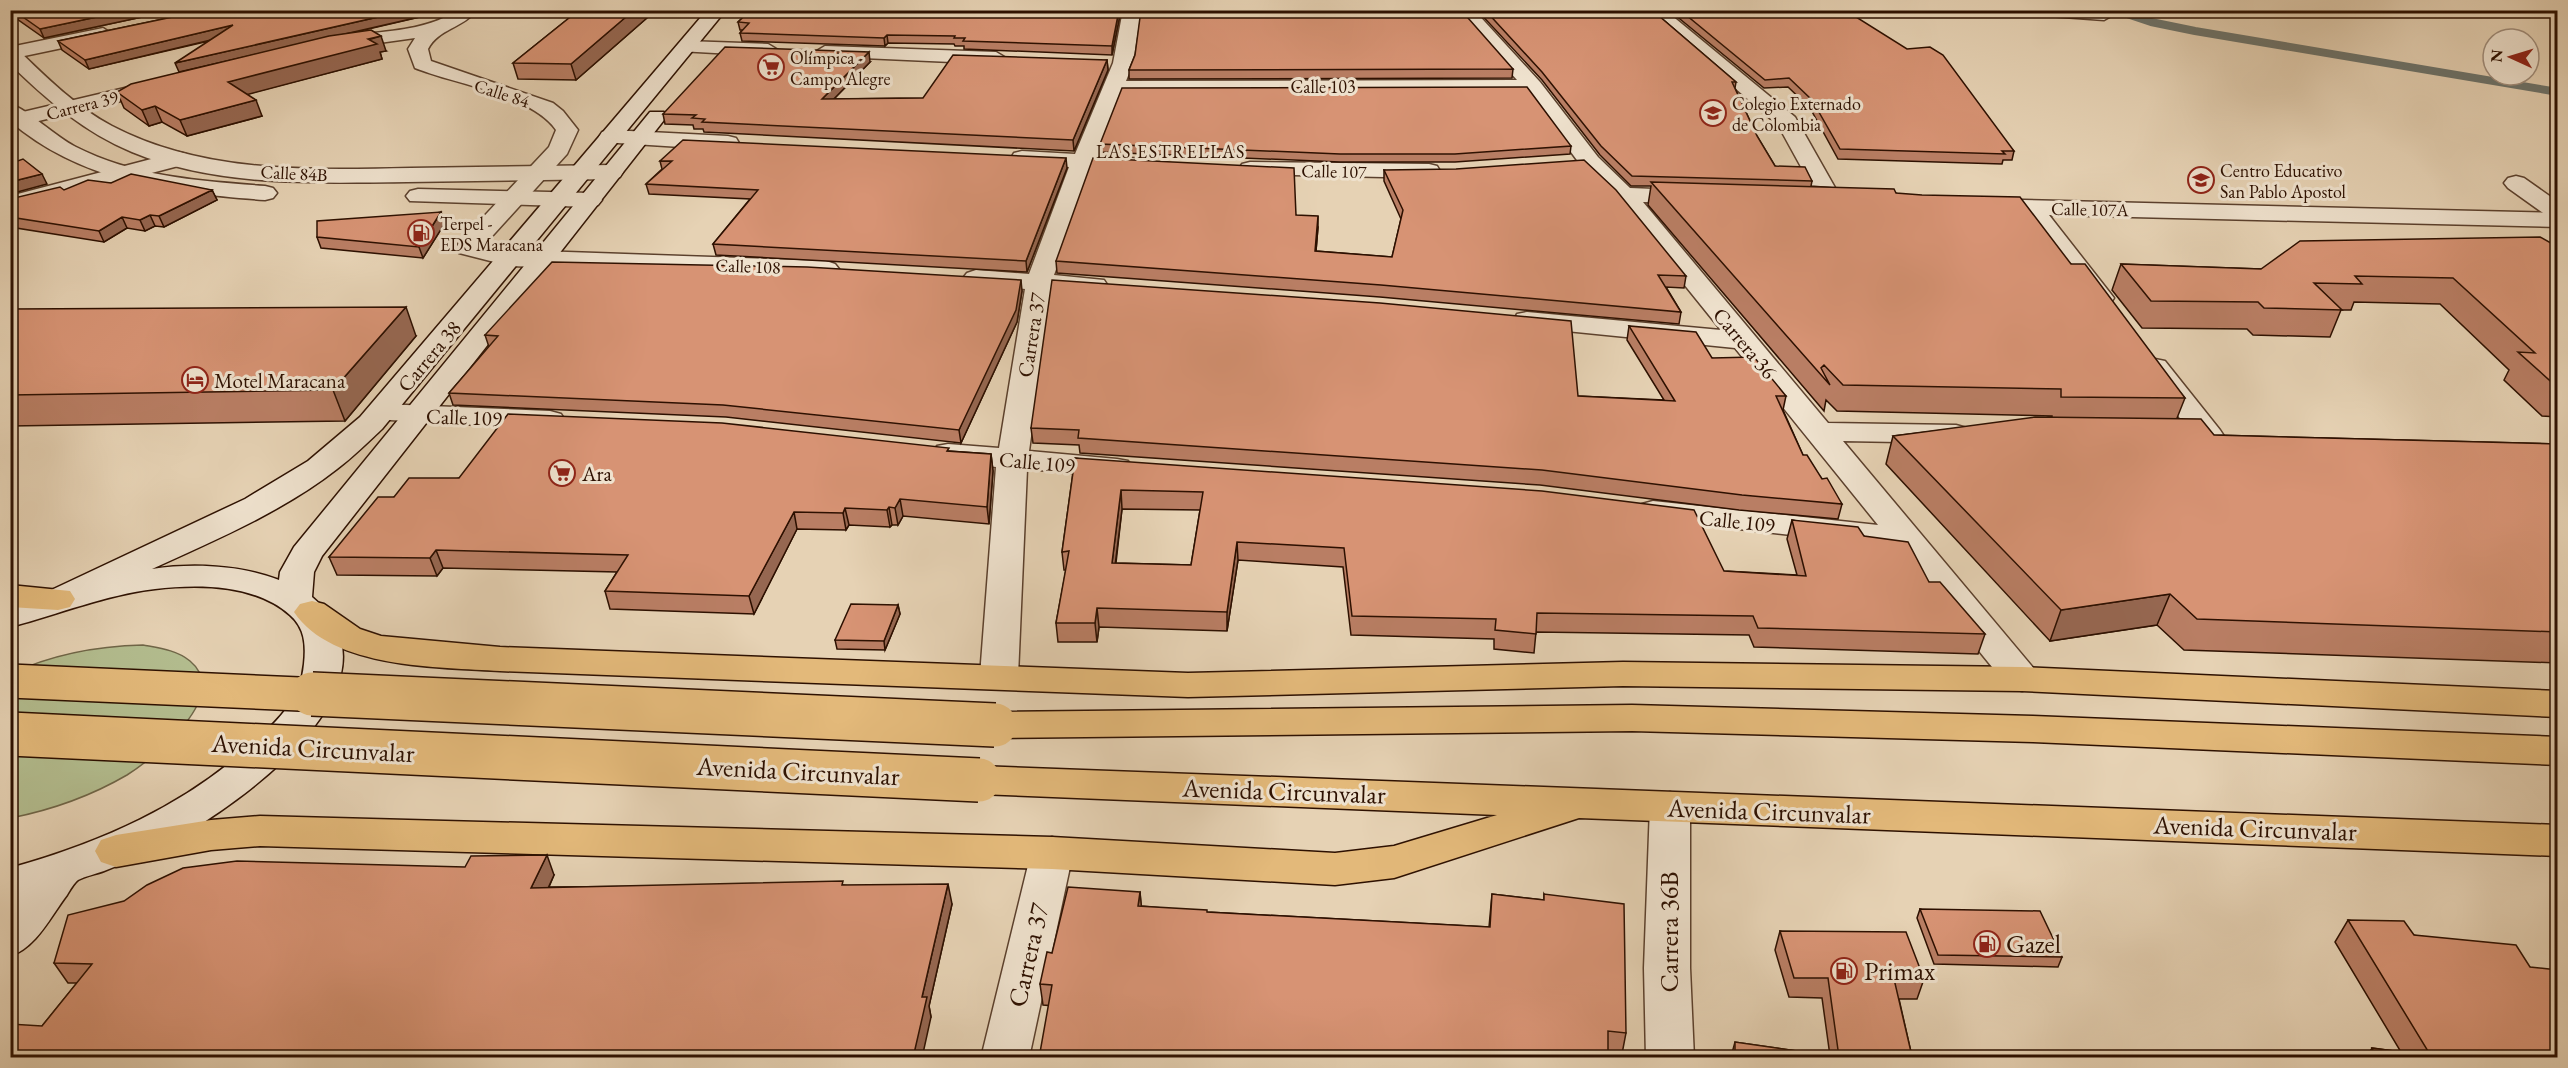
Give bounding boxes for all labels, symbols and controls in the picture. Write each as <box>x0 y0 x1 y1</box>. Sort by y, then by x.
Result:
north arrow <box>2481 27 2541 87</box>
place label: Olímpica - Campo Alegre <box>790 46 890 90</box>
text: N <box>2486 49 2507 63</box>
supermarket icon: Olímpica - Campo Alegre <box>756 52 786 82</box>
street label: Calle 84 <box>472 73 533 113</box>
street label: Calle 103 <box>1290 75 1356 98</box>
street label: Carrera 39 <box>44 85 121 125</box>
place label: Colegio Externado de Colombia <box>1732 92 1861 136</box>
school or university icon: Colegio Externado de Colombia <box>1698 98 1728 128</box>
district label: LAS ESTRELLAS <box>1096 140 1246 163</box>
street label: Calle 107 <box>1301 159 1367 183</box>
place label: Centro Educativo San Pablo Apostol <box>2220 159 2346 203</box>
street label: Calle 84B <box>260 160 328 186</box>
school or university icon: Centro Educativo San Pablo Apostol <box>2186 165 2216 195</box>
street label: Calle 107A <box>2051 197 2130 221</box>
place label: Terpel - EDS Maracana <box>440 212 544 256</box>
fuel station icon: Terpel - EDS Maracana <box>406 218 436 248</box>
street label: Calle 108 <box>715 253 781 279</box>
street label: Carrera 37 <box>1011 290 1051 379</box>
street label: Carrera 36 <box>1707 302 1783 384</box>
street label: Carrera 38 <box>391 315 467 397</box>
hotel icon: Motel Maracana <box>180 365 210 395</box>
place label: Motel Maracana <box>214 367 346 394</box>
street label: Calle 109 <box>426 402 502 432</box>
street label: Calle 109 <box>998 445 1076 479</box>
supermarket icon: Ara <box>547 458 577 488</box>
place label: Ara <box>581 460 613 487</box>
street label: Calle 109 <box>1698 504 1776 538</box>
street label: Avenida Circunvalar <box>210 726 416 770</box>
street label: Avenida Circunvalar <box>695 749 901 793</box>
street label: Avenida Circunvalar <box>1181 770 1387 812</box>
street label: Avenida Circunvalar <box>1666 790 1872 832</box>
street label: Avenida Circunvalar <box>2152 807 2358 849</box>
street label: Carrera 36B <box>1652 872 1686 992</box>
street label: Carrera 37 <box>1000 899 1057 1010</box>
place label: Gazel <box>2006 927 2061 961</box>
fuel station icon: Gazel <box>1972 929 2002 959</box>
place label: Primax <box>1864 954 1936 988</box>
fuel station icon: Primax <box>1829 956 1859 986</box>

